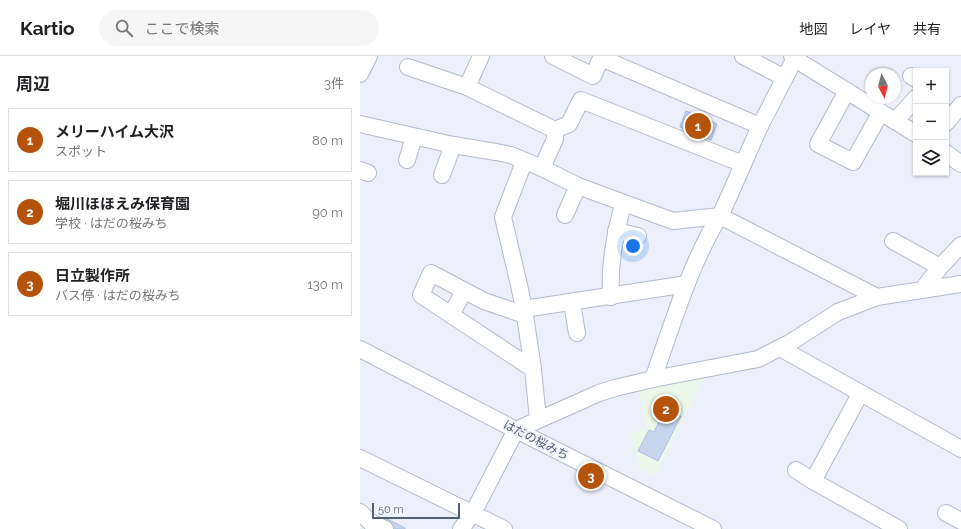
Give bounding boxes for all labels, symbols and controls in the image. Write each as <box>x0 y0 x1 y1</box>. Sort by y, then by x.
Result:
search box <box>99 10 379 46</box>
text: Kartio <box>20 17 75 39</box>
icon: search <box>113 17 135 39</box>
text: ここで検索 <box>145 20 220 38</box>
text: 地図 <box>799 21 827 37</box>
text: レイヤ <box>849 21 891 37</box>
text: 共有 <box>913 21 941 37</box>
north arrow <box>865 68 901 104</box>
map controls <box>913 68 949 176</box>
button: + <box>913 68 949 104</box>
text: 周辺 <box>16 74 50 94</box>
text: 3件 <box>324 76 344 91</box>
button: − <box>913 104 949 140</box>
pin: 1 <box>685 111 711 141</box>
text: メリーハイム大沢 <box>55 123 174 141</box>
text: 1 <box>27 133 33 148</box>
text: 80 m <box>312 133 343 148</box>
button: layers <box>913 140 949 176</box>
text: スポット <box>55 144 107 159</box>
text: 堀川ほほえみ保育園 <box>55 195 190 213</box>
text: 2 <box>26 205 34 220</box>
text: 90 m <box>312 205 343 220</box>
text: 学校 · はだの桜みち <box>55 216 168 231</box>
your location <box>623 236 643 256</box>
text: 日立製作所 <box>55 267 130 285</box>
text: 3 <box>26 277 34 292</box>
text: 130 m <box>307 277 343 292</box>
text: バス停 · はだの桜みち <box>55 288 181 303</box>
pin: 2 <box>653 394 679 424</box>
street label: はだの桜みち <box>501 417 571 463</box>
pin: 3 <box>578 461 604 491</box>
scale bar <box>372 501 460 520</box>
text: 50 m <box>378 503 404 516</box>

